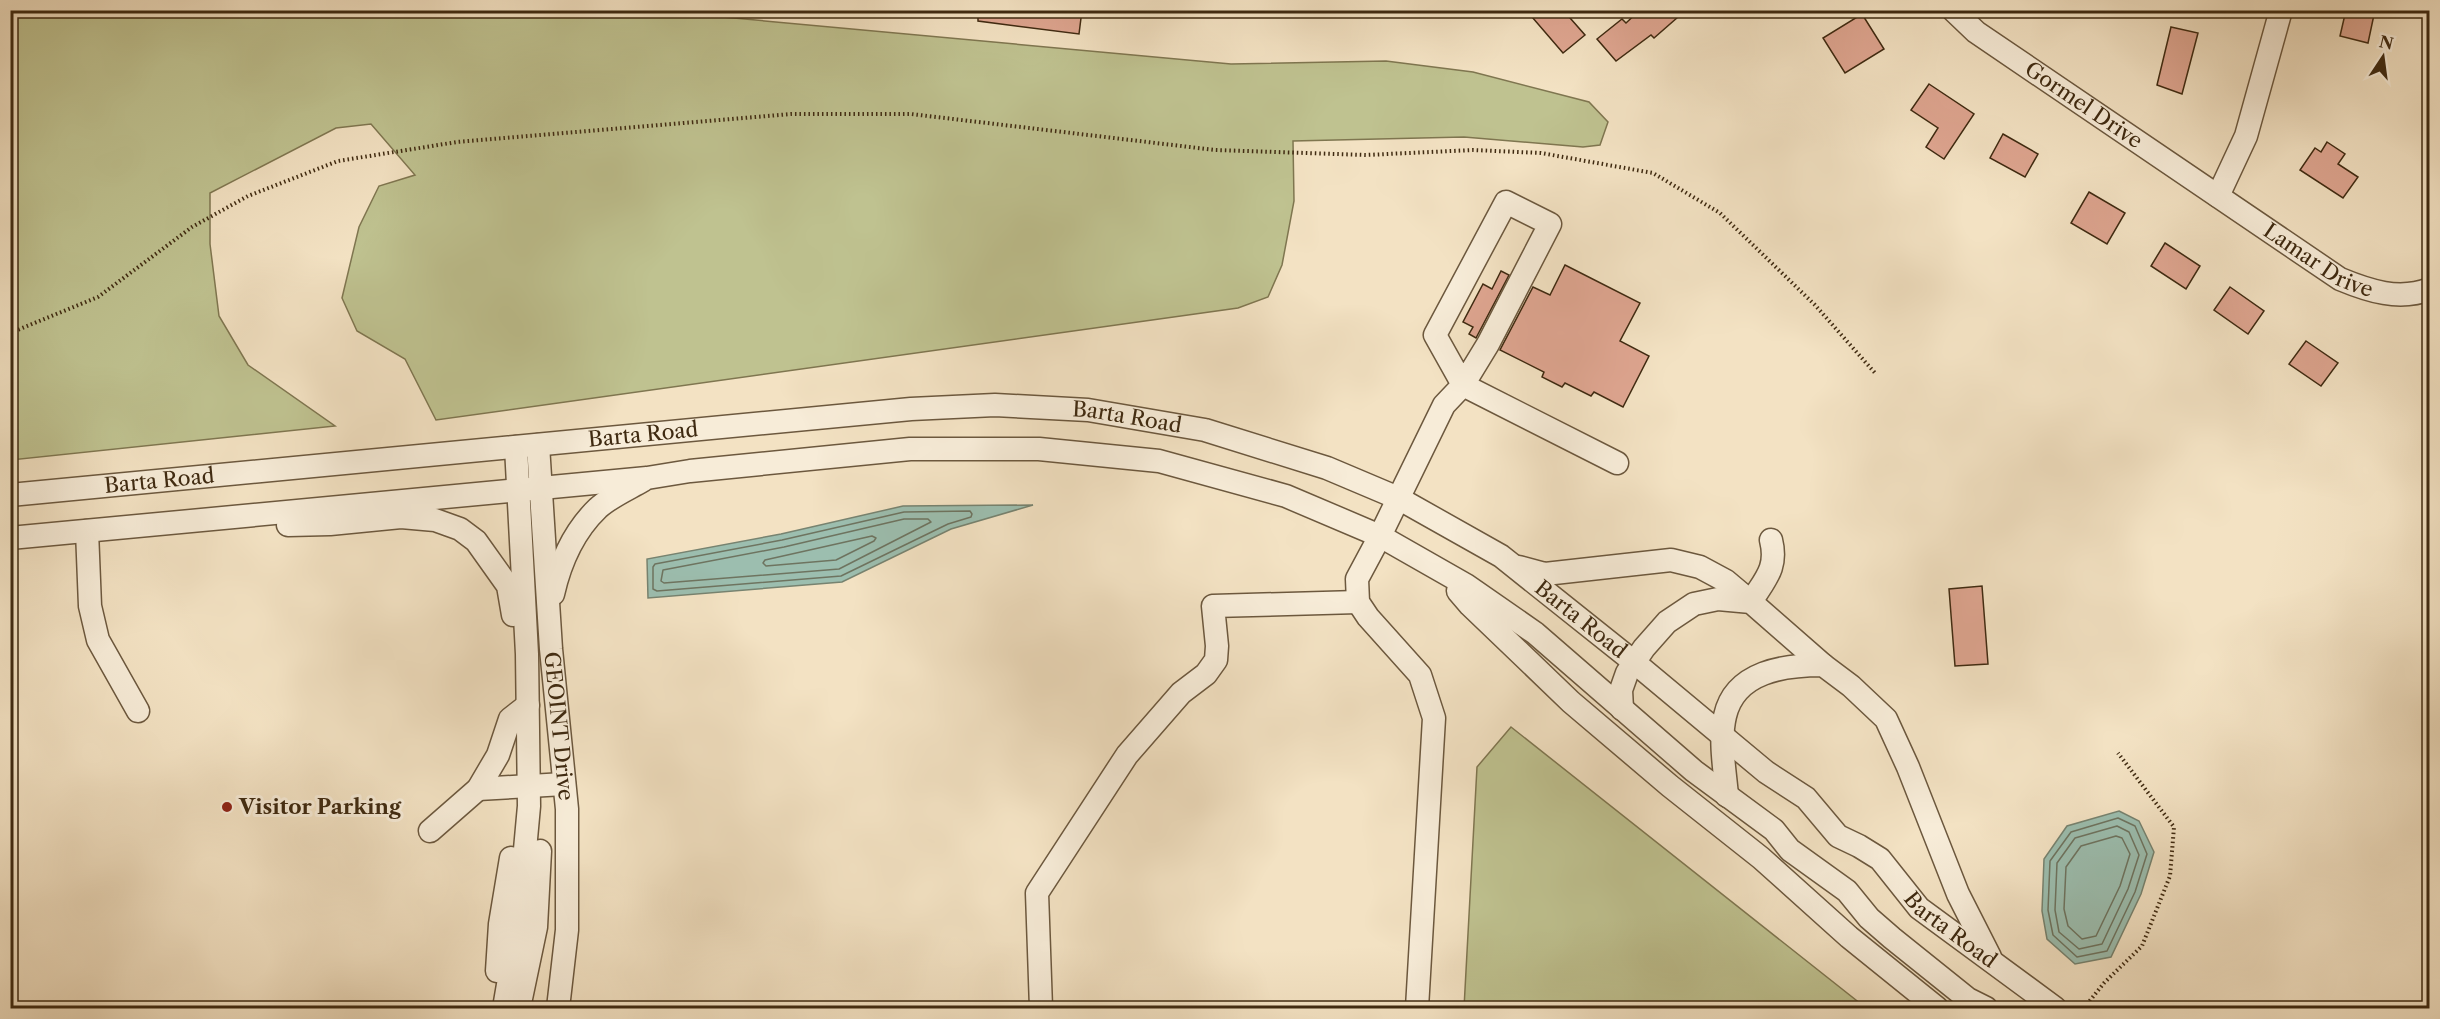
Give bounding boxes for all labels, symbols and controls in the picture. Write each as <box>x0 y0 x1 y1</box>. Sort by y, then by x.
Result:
north arrow <box>2353 27 2413 87</box>
text: N <box>2377 31 2395 54</box>
street label: Gormel Drive <box>2021 56 2147 153</box>
street label: Lamar Drive <box>2259 218 2376 302</box>
street label: Barta Road <box>1072 396 1184 438</box>
street label: Barta Road <box>587 416 699 452</box>
street label: Barta Road <box>103 463 216 498</box>
street label: Barta Road <box>1530 575 1632 663</box>
street label: GEOINT Drive <box>539 651 579 802</box>
place label: Visitor Parking <box>238 794 402 819</box>
marker: Visitor Parking <box>220 800 234 814</box>
street label: Barta Road <box>1899 886 2002 973</box>

